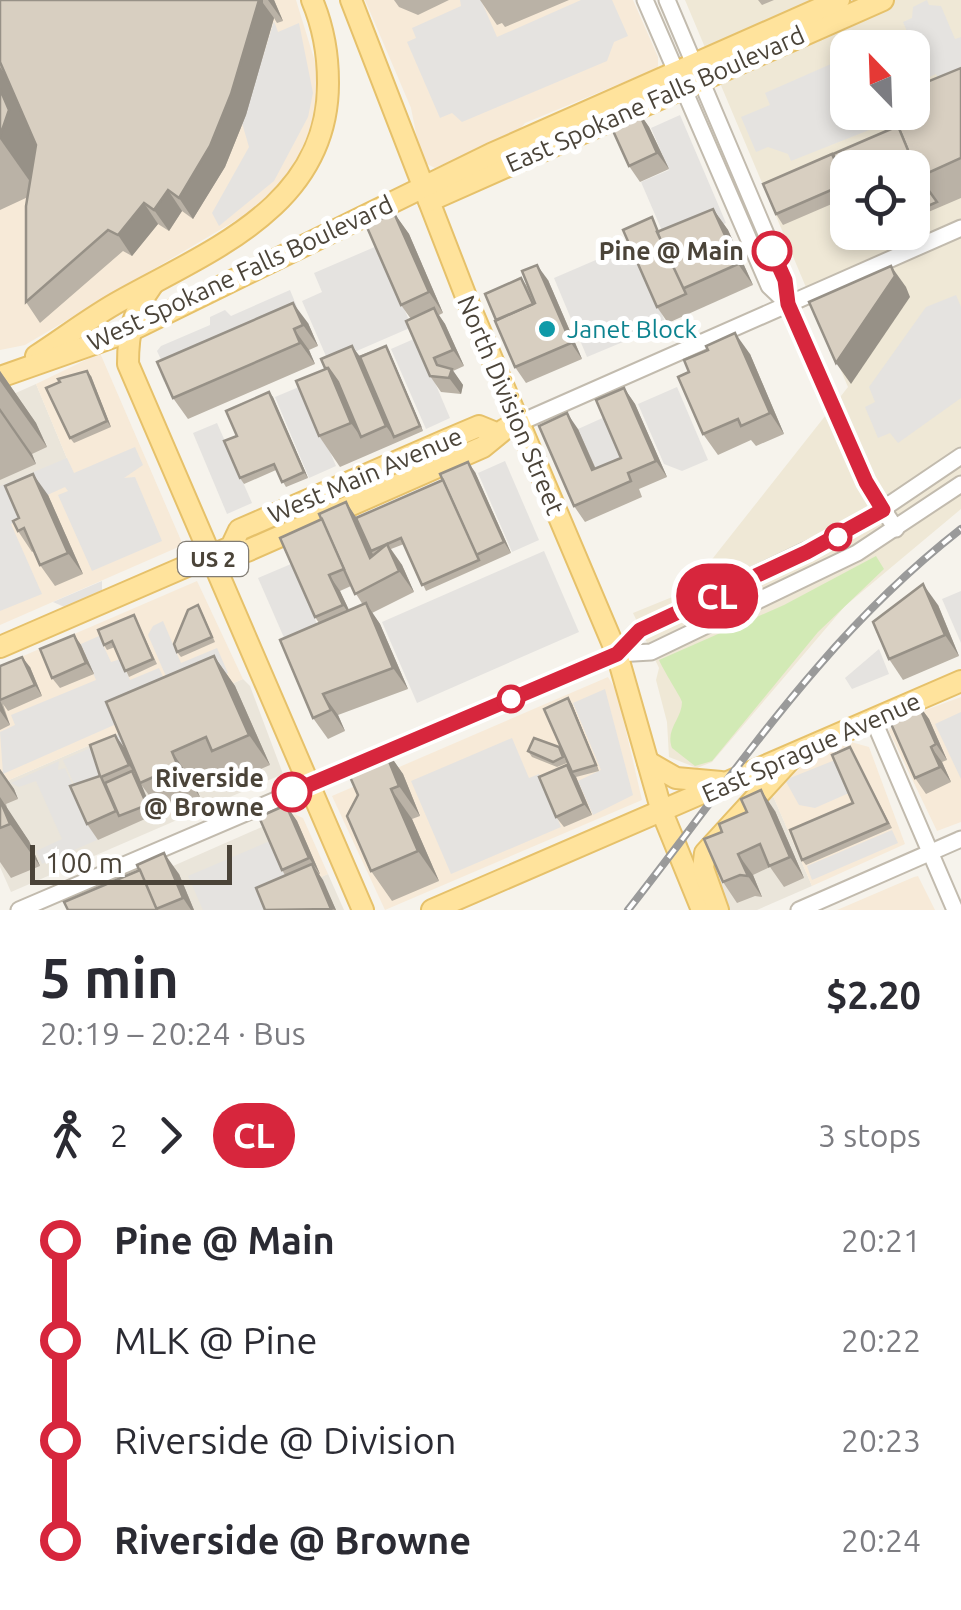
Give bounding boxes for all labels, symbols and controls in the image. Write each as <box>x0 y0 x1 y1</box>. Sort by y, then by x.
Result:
street label: East Spokane Falls Boulevard <box>501 20 809 178</box>
north arrow <box>830 30 930 130</box>
map controls <box>830 30 930 250</box>
button: locate <box>830 150 930 250</box>
street label: West Spokane Falls Boulevard <box>83 190 397 356</box>
marker: Pine @ Main <box>753 232 791 270</box>
place label: Pine @ Main <box>599 237 744 265</box>
street label: North Division Street <box>452 291 570 519</box>
place label: Janet Block <box>567 315 697 343</box>
marker: Janet Block <box>536 318 558 340</box>
street label: West Main Avenue <box>264 422 466 528</box>
unlabelled marker <box>825 524 851 550</box>
road number: US 2 <box>178 542 248 576</box>
line badge: CL <box>672 564 762 628</box>
text: CL <box>696 576 738 616</box>
unlabelled marker <box>498 686 524 712</box>
street label: East Sprague Avenue <box>698 686 924 808</box>
place label: Riverside @ Browne <box>144 764 264 821</box>
marker: Riverside @ Browne <box>273 773 311 811</box>
scale bar <box>30 840 232 884</box>
text: 100 m <box>45 847 123 878</box>
text: 5 min <box>40 947 179 1008</box>
text: $2.20 <box>826 974 921 1016</box>
text: 20:19 – 20:24 · Bus <box>40 1015 306 1051</box>
icon: walk <box>40 1108 95 1163</box>
icon: forward <box>143 1108 198 1163</box>
text: CL <box>233 1115 275 1155</box>
text: 2 <box>110 1117 128 1153</box>
text: 3 stops <box>818 1117 921 1153</box>
text: Pine @ Main <box>114 1219 335 1261</box>
text: 20:21 <box>841 1222 921 1258</box>
text: MLK @ Pine <box>114 1319 317 1361</box>
text: 20:22 <box>841 1322 921 1358</box>
text: Riverside @ Division <box>114 1419 456 1461</box>
text: 20:23 <box>841 1422 921 1458</box>
text: Riverside @ Browne <box>114 1519 471 1561</box>
text: 20:24 <box>841 1522 921 1558</box>

